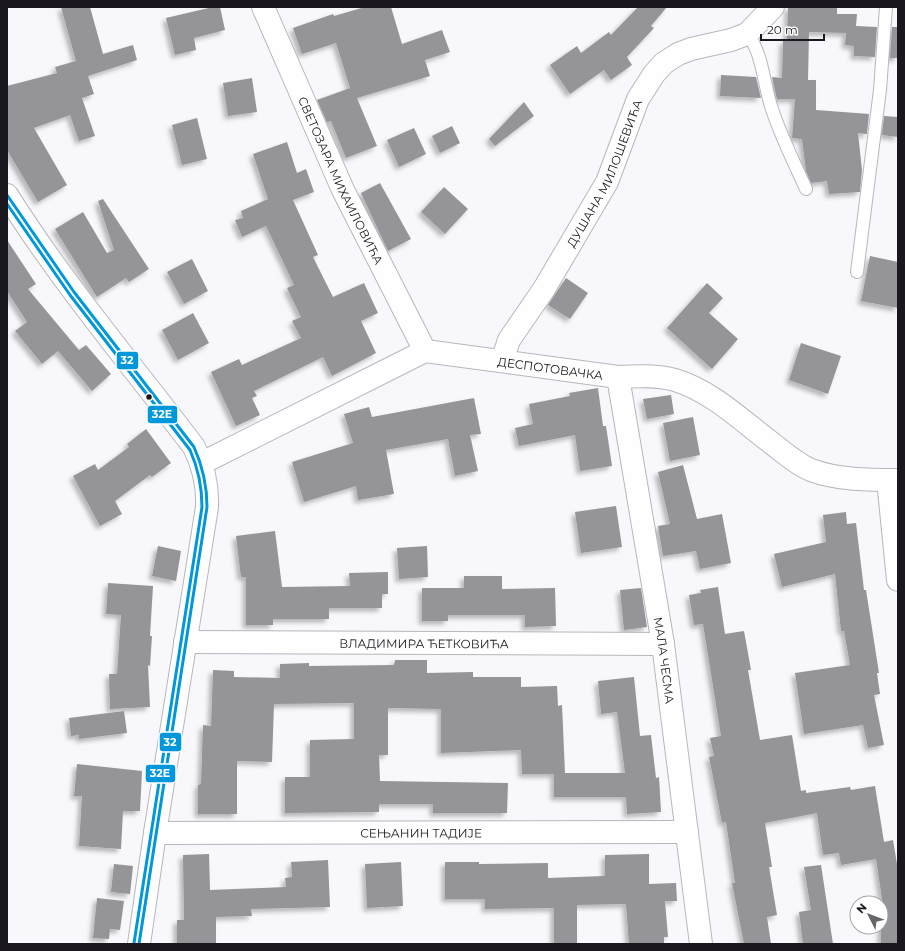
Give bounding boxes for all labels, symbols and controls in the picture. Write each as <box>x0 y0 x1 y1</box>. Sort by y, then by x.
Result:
scale bar <box>761 16 824 42</box>
text: 20 m <box>767 22 798 37</box>
street label: СВЕТОЗАРА МИХАИЛОВИЋА <box>295 94 387 267</box>
street label: ДУШАНА МИЛОШЕВИЋА <box>563 97 645 249</box>
line badge: 32 <box>116 351 139 370</box>
text: 32 <box>120 353 134 367</box>
street label: ДЕСПОТОВАЧКА <box>497 353 604 382</box>
unlabelled marker <box>144 392 154 402</box>
line badge: 32E <box>147 405 178 424</box>
text: 32E <box>151 407 172 421</box>
street label: МАЛА ЧЕСМА <box>651 616 678 705</box>
street label: ВЛАДИМИРА ЋЕТКОВИЋА <box>339 635 509 651</box>
line badge: 32 <box>159 732 182 752</box>
text: 32 <box>163 735 177 749</box>
line badge: 32E <box>145 764 176 783</box>
text: 32E <box>149 766 170 780</box>
street label: СЕЊАНИН ТАДИЈЕ <box>360 825 482 840</box>
north arrow <box>849 895 889 935</box>
text: N <box>853 900 870 916</box>

